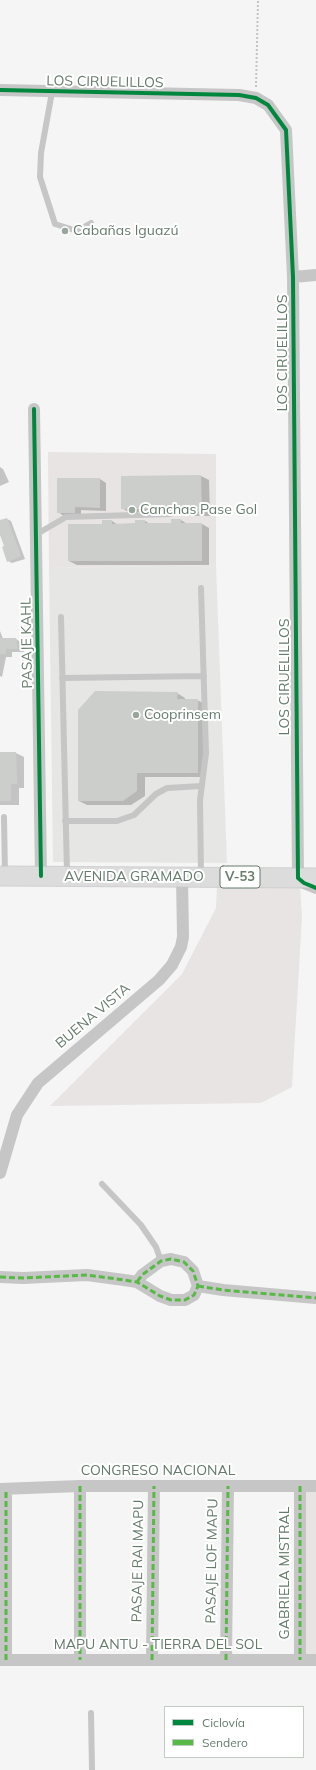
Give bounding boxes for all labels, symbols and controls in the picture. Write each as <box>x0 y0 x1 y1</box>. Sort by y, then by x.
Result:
street label: LOS CIRUELILLOS <box>46 73 164 91</box>
place label: Cabañas Iguazú <box>73 223 179 239</box>
marker: Cabañas Iguazú <box>60 226 70 236</box>
street label: LOS CIRUELILLOS <box>275 294 291 412</box>
place label: Canchas Pase Gol <box>140 502 257 518</box>
marker: Canchas Pase Gol <box>127 505 137 515</box>
street label: PASAJE KAHL <box>18 597 36 689</box>
street label: LOS CIRUELILLOS <box>277 618 293 736</box>
place label: Cooprinsem <box>144 707 221 723</box>
marker: Cooprinsem <box>131 710 141 720</box>
road number: V-53 <box>220 866 260 888</box>
street label: AVENIDA GRAMADO <box>64 869 204 885</box>
street label: BUENA VISTA <box>52 980 134 1052</box>
street label: CONGRESO NACIONAL <box>81 1463 235 1479</box>
street label: PASAJE LOF MAPU <box>203 1498 221 1624</box>
street label: PASAJE RAI MAPU <box>129 1499 147 1623</box>
street label: GABRIELA MISTRAL <box>277 1507 293 1639</box>
street label: MAPU ANTU - TIERRA DEL SOL <box>54 1637 262 1653</box>
legend <box>164 1706 304 1758</box>
text: Ciclovía <box>202 1715 245 1730</box>
text: Sendero <box>202 1735 248 1750</box>

